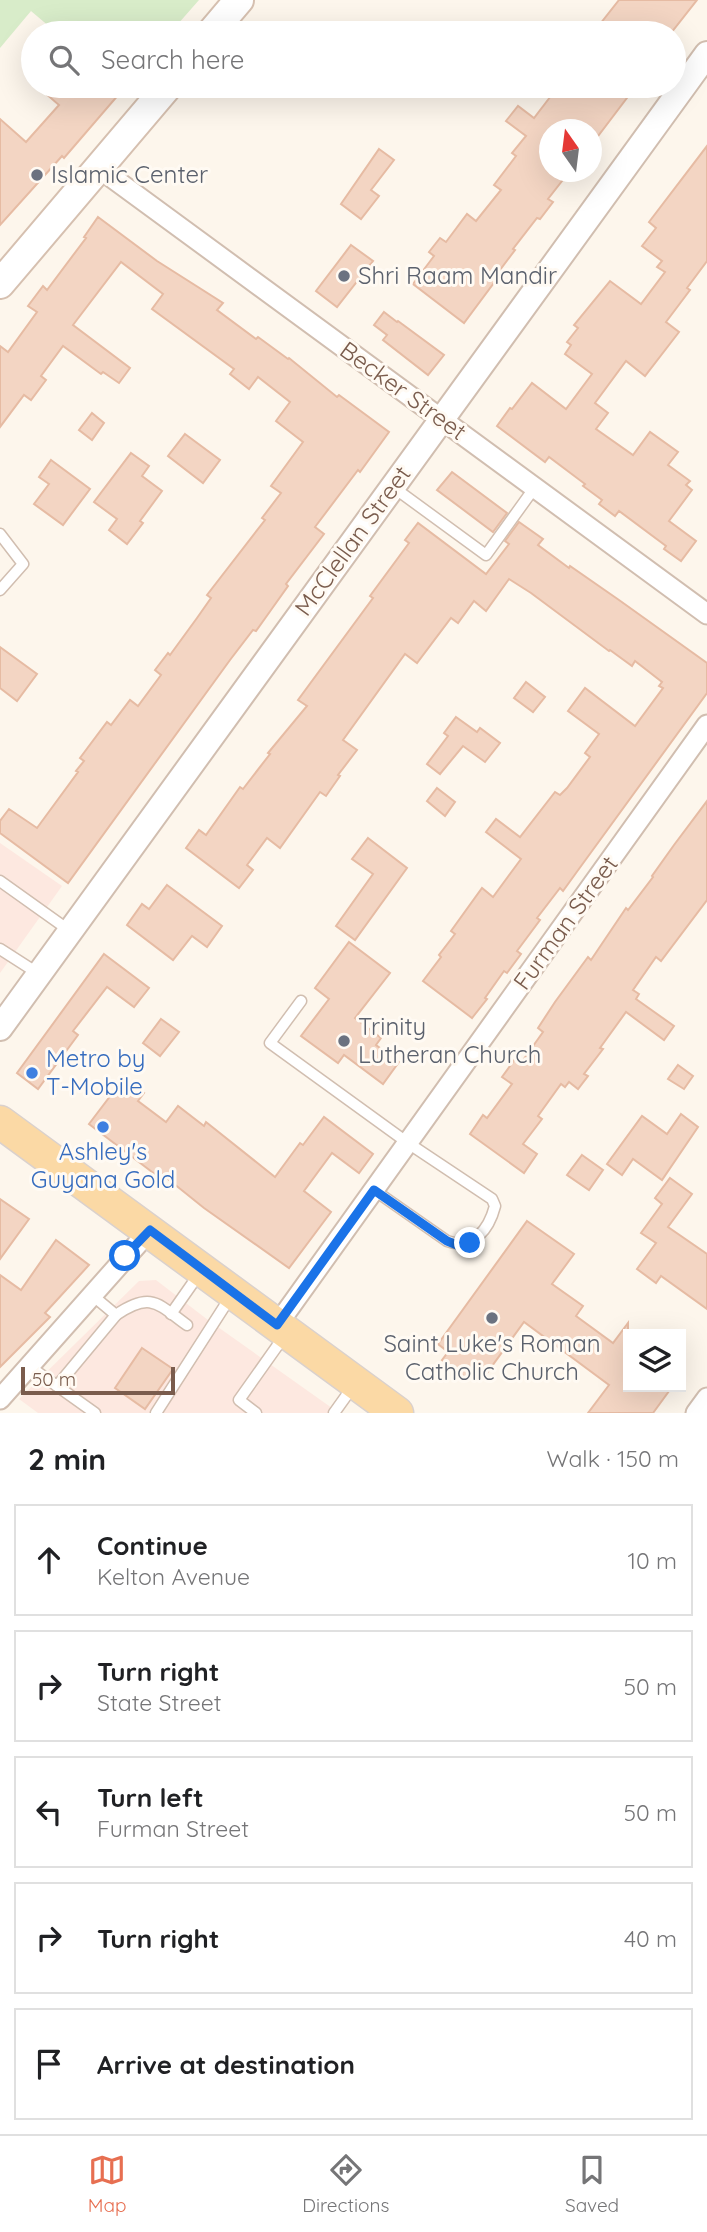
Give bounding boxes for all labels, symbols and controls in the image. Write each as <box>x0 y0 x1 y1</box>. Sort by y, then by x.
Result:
search box <box>21 21 686 98</box>
icon: search <box>45 41 83 79</box>
text: Search here <box>101 43 245 76</box>
north arrow <box>539 119 602 182</box>
place label: Islamic Center <box>51 159 208 189</box>
marker: Islamic Center <box>29 167 45 183</box>
place label: Shri Raam Mandir <box>358 260 557 290</box>
marker: Shri Raam Mandir <box>336 268 352 284</box>
street label: Becker Street <box>335 334 473 446</box>
street label: McClellan Street <box>288 459 417 621</box>
street label: Furman Street <box>506 849 624 995</box>
place label: Trinity Lutheran Church <box>358 1011 541 1069</box>
marker: Trinity Lutheran Church <box>336 1033 352 1049</box>
place label: Metro by T-Mobile <box>46 1043 145 1101</box>
marker: Metro by T-Mobile <box>24 1065 40 1081</box>
marker: Ashley's Guyana Gold <box>95 1119 111 1135</box>
place label: Ashley's Guyana Gold <box>31 1136 175 1194</box>
route end <box>454 1227 485 1258</box>
route start <box>109 1240 140 1271</box>
marker: Saint Luke's Roman Catholic Church <box>484 1310 500 1326</box>
place label: Saint Luke's Roman Catholic Church <box>383 1328 601 1386</box>
map controls <box>623 1329 686 1392</box>
button: layers <box>623 1329 686 1392</box>
scale bar <box>21 1364 175 1396</box>
text: 50 m <box>32 1367 76 1391</box>
text: 2 min <box>28 1440 106 1478</box>
text: Walk · 150 m <box>546 1444 679 1473</box>
text: Continue <box>97 1529 208 1562</box>
icon: ahead <box>30 1541 68 1579</box>
text: 10 m <box>628 1546 677 1575</box>
text: Kelton Avenue <box>97 1562 250 1591</box>
text: Turn right <box>97 1655 219 1688</box>
icon: right <box>30 1667 68 1705</box>
text: 50 m <box>624 1672 677 1701</box>
text: State Street <box>97 1688 221 1717</box>
text: Turn left <box>97 1781 204 1814</box>
icon: left <box>30 1793 68 1831</box>
text: 50 m <box>624 1798 677 1827</box>
text: Furman Street <box>97 1814 249 1843</box>
icon: right <box>30 1919 68 1957</box>
text: Turn right <box>97 1922 219 1955</box>
text: 40 m <box>624 1924 677 1953</box>
icon: arrive <box>30 2045 68 2083</box>
text: Arrive at destination <box>97 2048 355 2081</box>
tab: Map <box>88 2151 127 2217</box>
tab: Directions <box>302 2151 389 2217</box>
tab: Saved <box>565 2151 619 2217</box>

